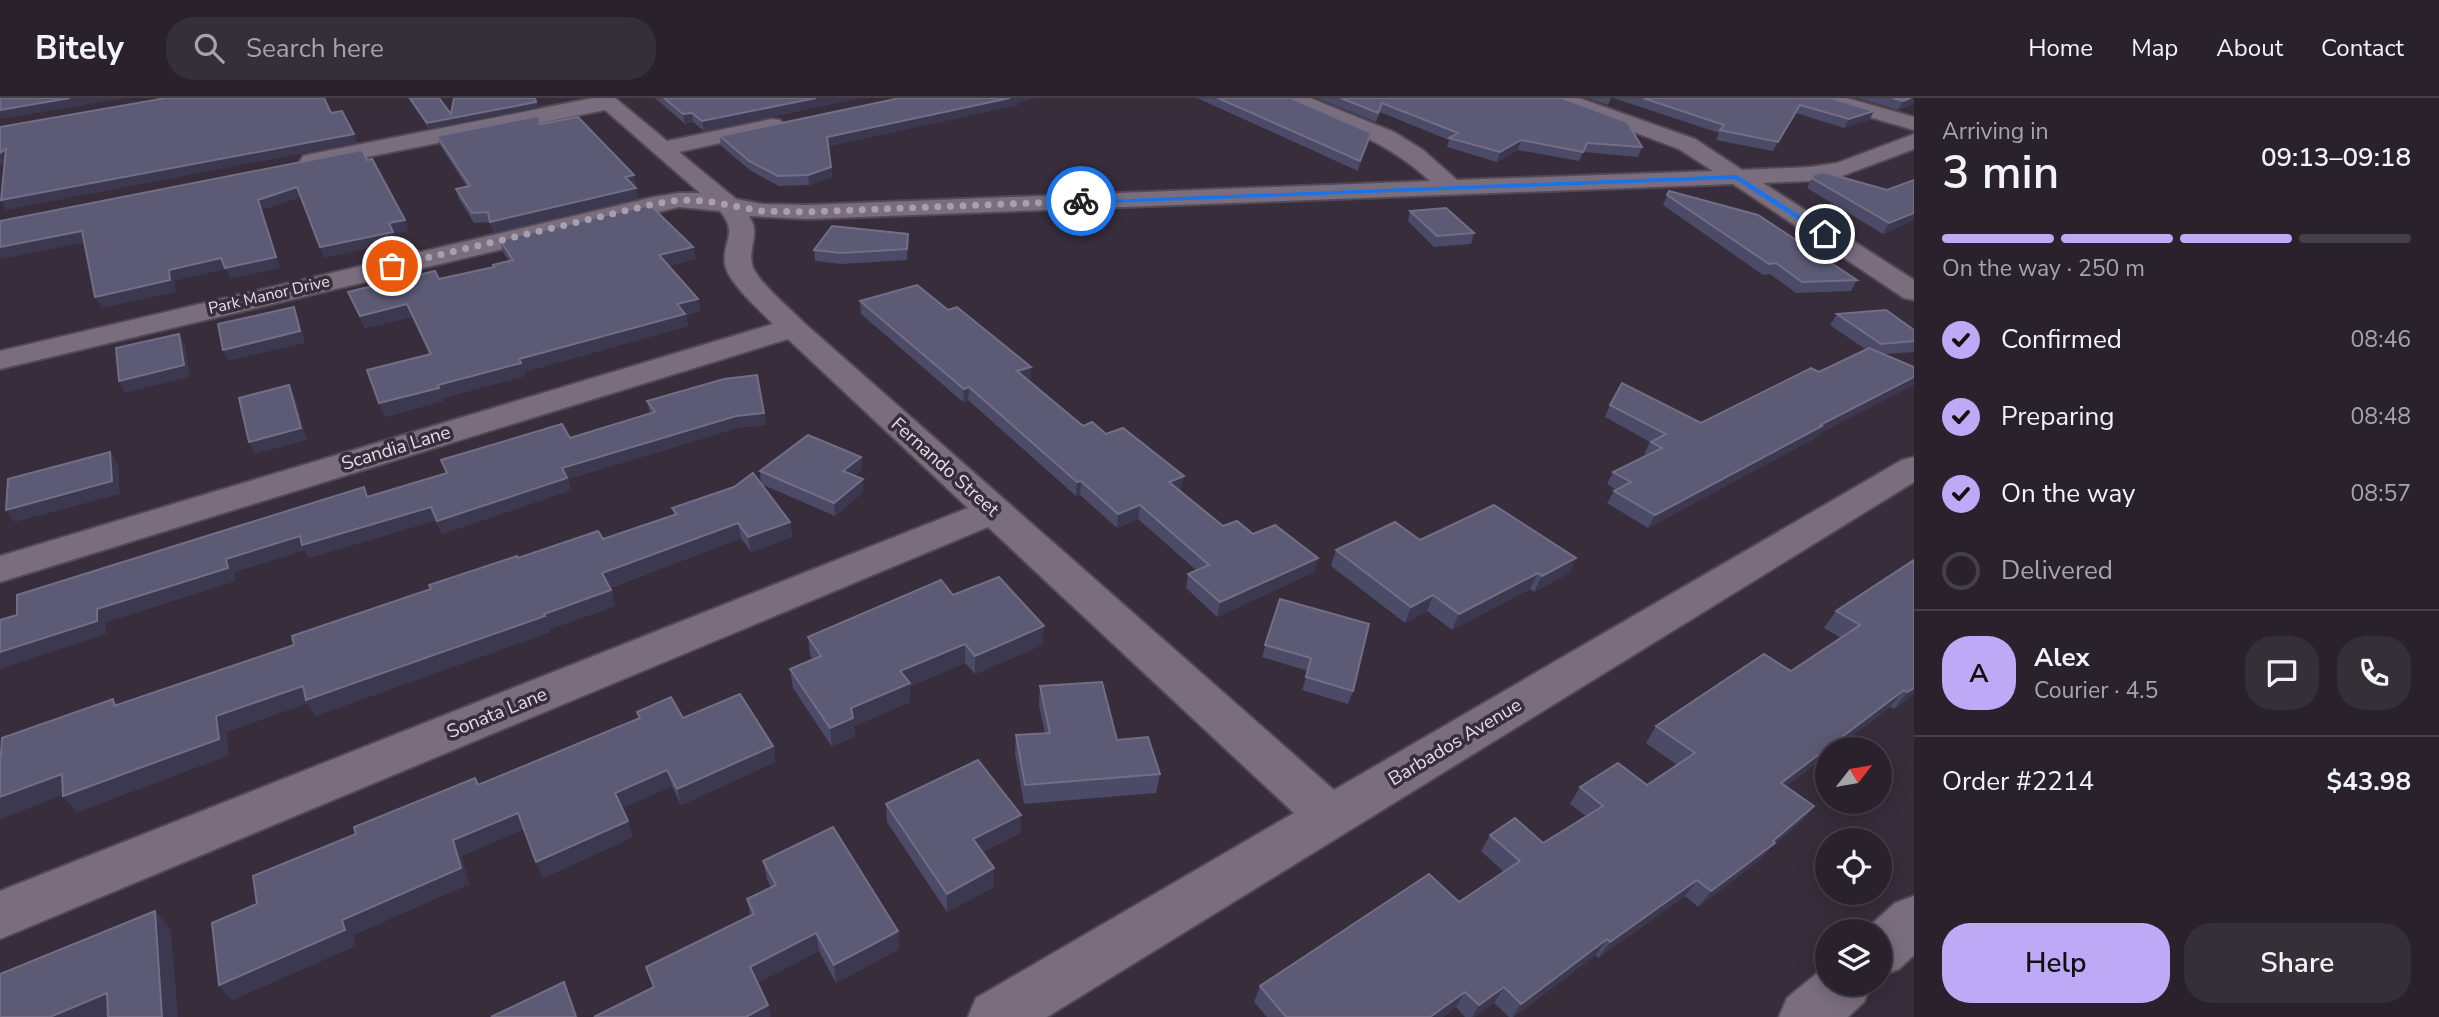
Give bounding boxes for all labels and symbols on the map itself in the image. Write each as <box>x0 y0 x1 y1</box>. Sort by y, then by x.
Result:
courier <box>1046 166 1116 236</box>
pin <box>1795 204 1855 264</box>
pin <box>362 236 422 296</box>
street label: Park Manor Drive <box>206 270 332 320</box>
street label: Fernando Street <box>885 412 1005 523</box>
street label: Scandia Lane <box>338 419 454 477</box>
street label: Sonata Lane <box>443 681 551 745</box>
street label: Barbados Avenue <box>1384 692 1526 792</box>
north arrow <box>1815 737 1892 814</box>

